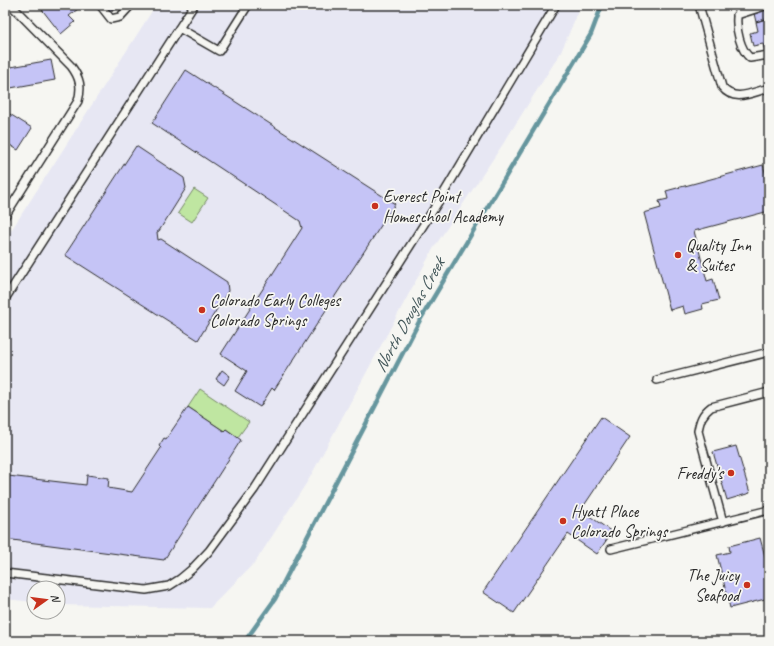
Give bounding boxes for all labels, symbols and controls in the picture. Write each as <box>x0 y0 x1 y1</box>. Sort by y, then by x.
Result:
place label: Everest Point Homeschool Academy <box>383 186 504 227</box>
marker: Everest Point Homeschool Academy <box>370 201 380 211</box>
place label: Quality Inn & Suites <box>686 235 752 276</box>
marker: Quality Inn & Suites <box>673 250 683 260</box>
water label: North Douglas Creek <box>369 251 451 376</box>
place label: Colorado Early Colleges Colorado Springs <box>210 290 342 331</box>
marker: Colorado Early Colleges Colorado Springs <box>197 305 207 315</box>
place label: Freddy's <box>677 463 725 484</box>
marker: Freddy's <box>726 468 736 478</box>
place label: Hyatt Place Colorado Springs <box>571 501 668 542</box>
marker: Hyatt Place Colorado Springs <box>558 516 568 526</box>
place label: The Juicy Seafood <box>687 565 742 606</box>
north arrow <box>26 580 66 620</box>
marker: The Juicy Seafood <box>742 580 752 590</box>
text: N <box>48 593 64 605</box>

